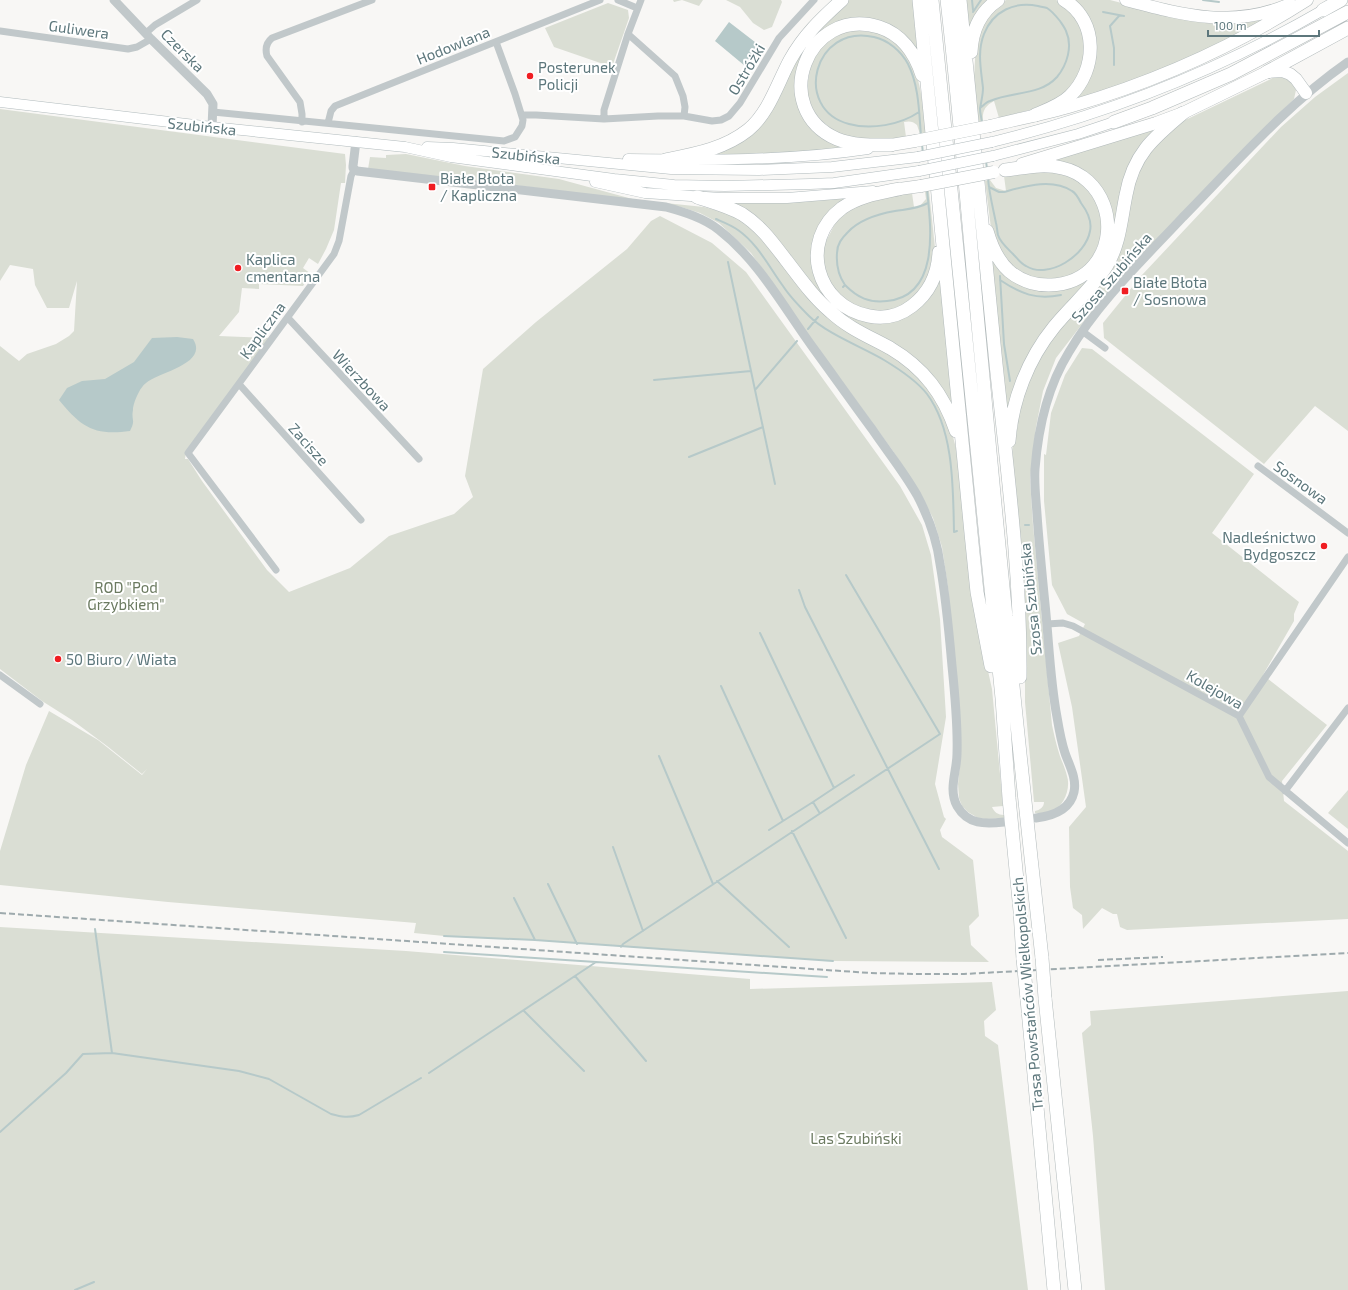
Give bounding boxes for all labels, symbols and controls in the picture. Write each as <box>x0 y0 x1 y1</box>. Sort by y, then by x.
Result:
scale bar <box>1208 12 1319 38</box>
street label: Guliwera <box>48 16 110 42</box>
text: 100 m <box>1214 18 1246 32</box>
street label: Hodowlana <box>414 22 492 68</box>
street label: Czerska <box>158 25 208 75</box>
street label: Ostróżki <box>724 40 768 98</box>
place label: Posterunek Policji <box>538 58 616 94</box>
marker: Posterunek Policji <box>525 71 535 81</box>
street label: Szubińska <box>167 113 237 139</box>
street label: Szubińska <box>491 142 561 168</box>
place label: Białe Błota / Kapliczna <box>440 169 517 204</box>
marker: Białe Błota / Kapliczna <box>427 182 437 192</box>
street label: Szosa Szubińska <box>1067 229 1155 325</box>
place label: Kaplica cmentarna <box>246 250 320 285</box>
marker: Kaplica cmentarna <box>233 263 243 273</box>
place label: Białe Błota / Sosnowa <box>1133 273 1207 308</box>
marker: Białe Błota / Sosnowa <box>1120 286 1130 296</box>
street label: Kapliczna <box>235 298 289 362</box>
street label: Wierzbowa <box>329 346 395 414</box>
street label: Zacisze <box>285 419 333 469</box>
street label: Sosnowa <box>1271 456 1331 508</box>
place label: Nadleśnictwo Bydgoszcz <box>1222 528 1316 563</box>
marker: Nadleśnictwo Bydgoszcz <box>1319 541 1329 551</box>
street label: Szosa Szubińska <box>1015 542 1045 656</box>
park label: ROD "Pod Grzybkiem" <box>87 578 165 613</box>
place label: 50 Biuro / Wiata <box>66 650 177 668</box>
marker: 50 Biuro / Wiata <box>53 654 63 664</box>
street label: Kolejowa <box>1183 666 1247 713</box>
street label: Trasa Powstańców Wielkopolskich <box>1008 876 1046 1112</box>
park label: Las Szubiński <box>810 1129 902 1147</box>

